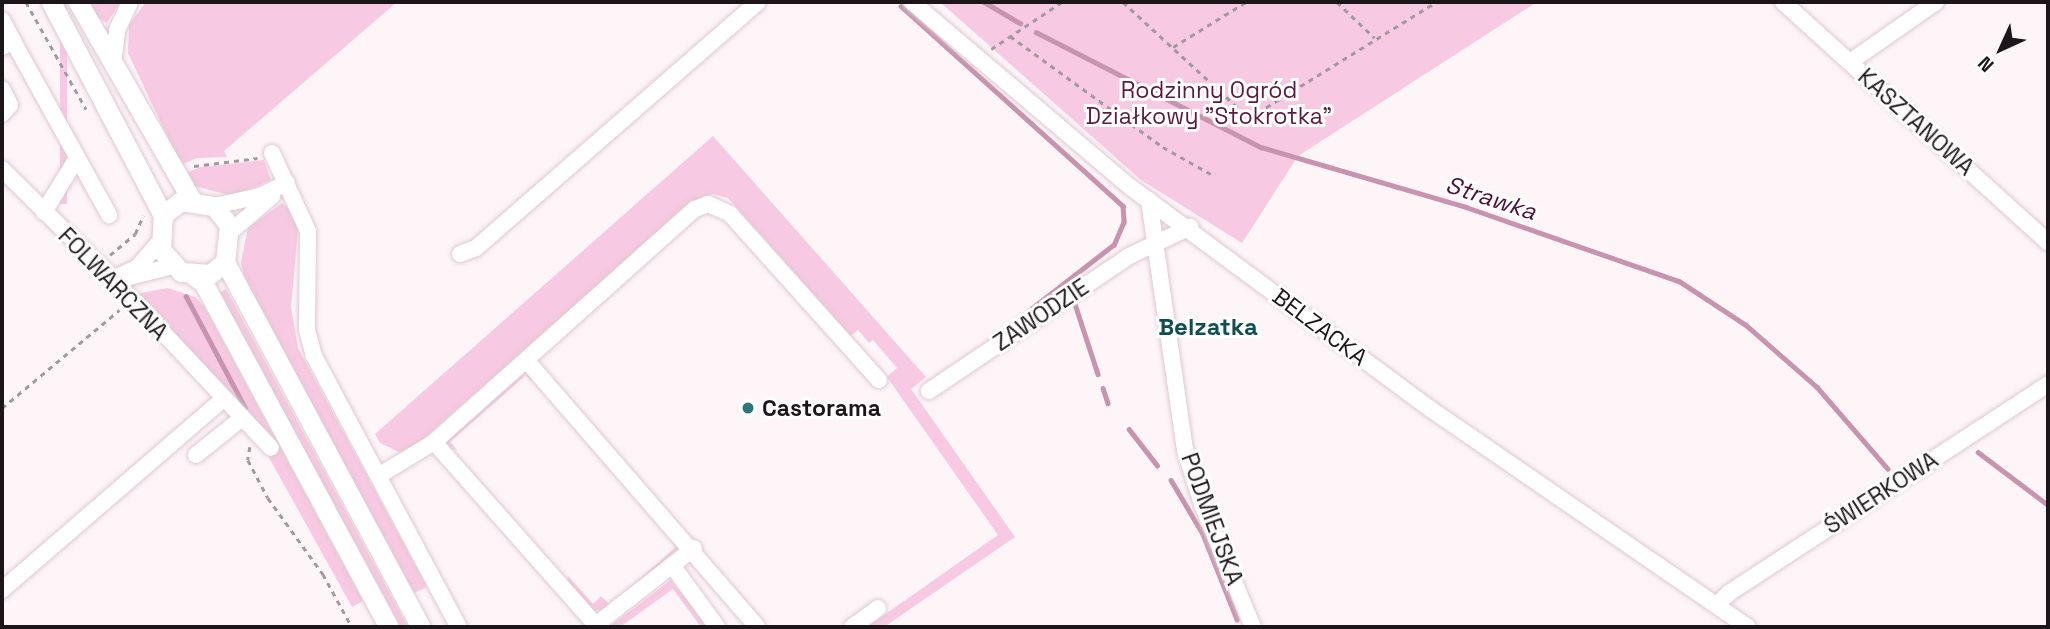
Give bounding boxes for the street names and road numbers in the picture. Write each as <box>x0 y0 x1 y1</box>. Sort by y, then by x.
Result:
street label: KASZTANOWA <box>1852 63 1980 181</box>
street label: FOLWARCZNA <box>53 222 173 346</box>
street label: ZAWODZIE <box>988 273 1094 357</box>
street label: BELZACKA <box>1267 282 1373 372</box>
street label: ŚWIERKOWA <box>1819 446 1943 540</box>
street label: PODMIEJSKA <box>1175 449 1249 589</box>

